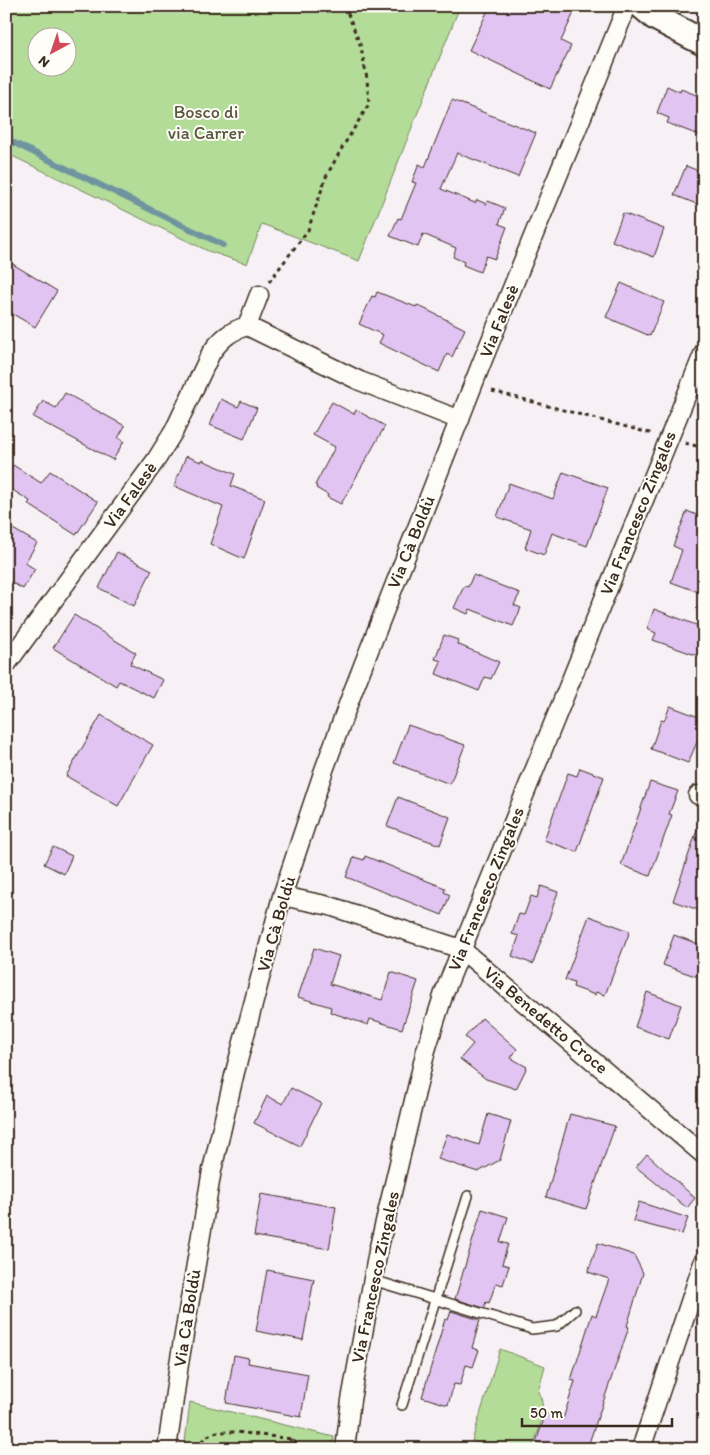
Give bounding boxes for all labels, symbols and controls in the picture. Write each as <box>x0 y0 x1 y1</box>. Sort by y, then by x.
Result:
north arrow <box>28 28 78 78</box>
text: N <box>35 52 53 71</box>
park label: Bosco di via Carrer <box>168 101 245 144</box>
street label: Via Falesè <box>474 281 524 361</box>
street label: Via Francesco Zingales <box>595 428 681 598</box>
street label: Via Falesè <box>98 457 162 533</box>
street label: Via Cà Boldù <box>382 492 440 592</box>
street label: Via Francesco Zingales <box>443 804 529 974</box>
street label: Via Cà Boldù <box>252 873 300 974</box>
street label: Via Benedetto Croce <box>479 961 613 1079</box>
street label: Via Francesco Zingales <box>346 1189 404 1365</box>
street label: Via Cà Boldù <box>168 1267 206 1368</box>
scale bar <box>522 1395 672 1427</box>
text: 50 m <box>530 1404 563 1422</box>

